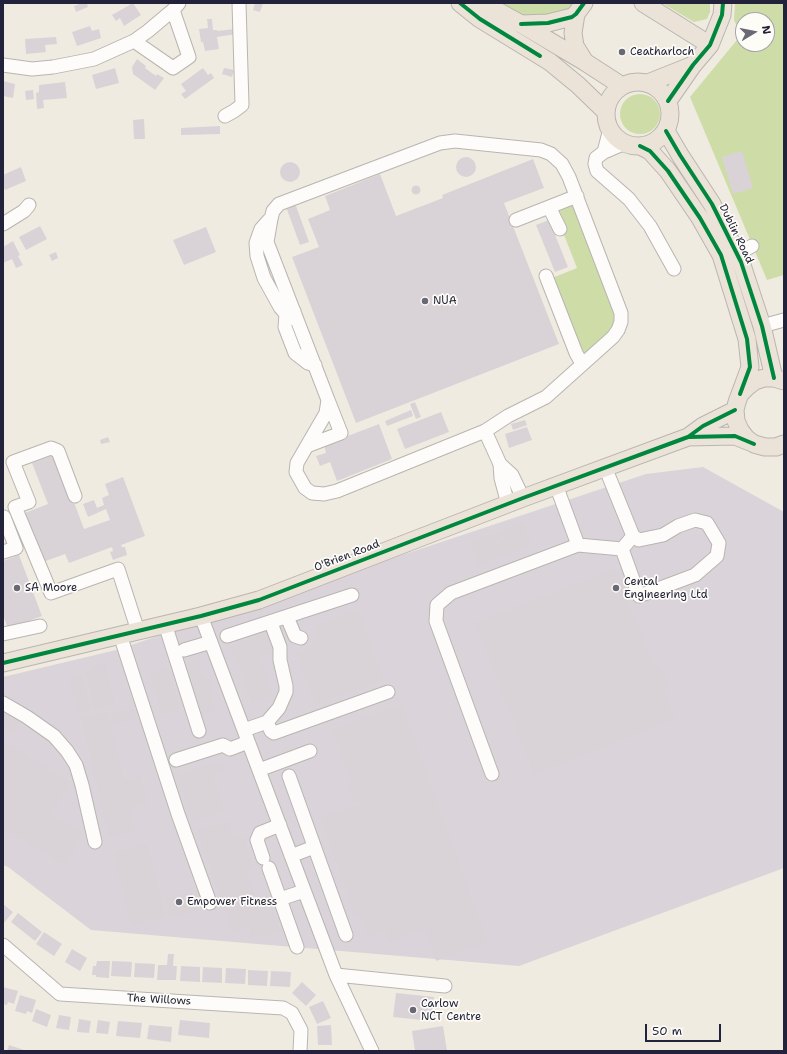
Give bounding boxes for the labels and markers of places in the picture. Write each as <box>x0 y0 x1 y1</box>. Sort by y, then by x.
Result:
place label: Ceatharloch <box>630 45 694 59</box>
marker: Ceatharloch <box>617 47 627 57</box>
place label: NUA <box>433 294 457 308</box>
marker: NUA <box>420 296 430 306</box>
place label: Cental Engineering Ltd <box>624 575 708 601</box>
place label: SA Moore <box>25 581 77 595</box>
marker: SA Moore <box>12 583 22 593</box>
marker: Cental Engineering Ltd <box>611 583 621 593</box>
place label: Empower Fitness <box>187 895 277 909</box>
marker: Empower Fitness <box>174 897 184 907</box>
place label: Carlow NCT Centre <box>421 997 481 1023</box>
marker: Carlow NCT Centre <box>408 1005 418 1015</box>

